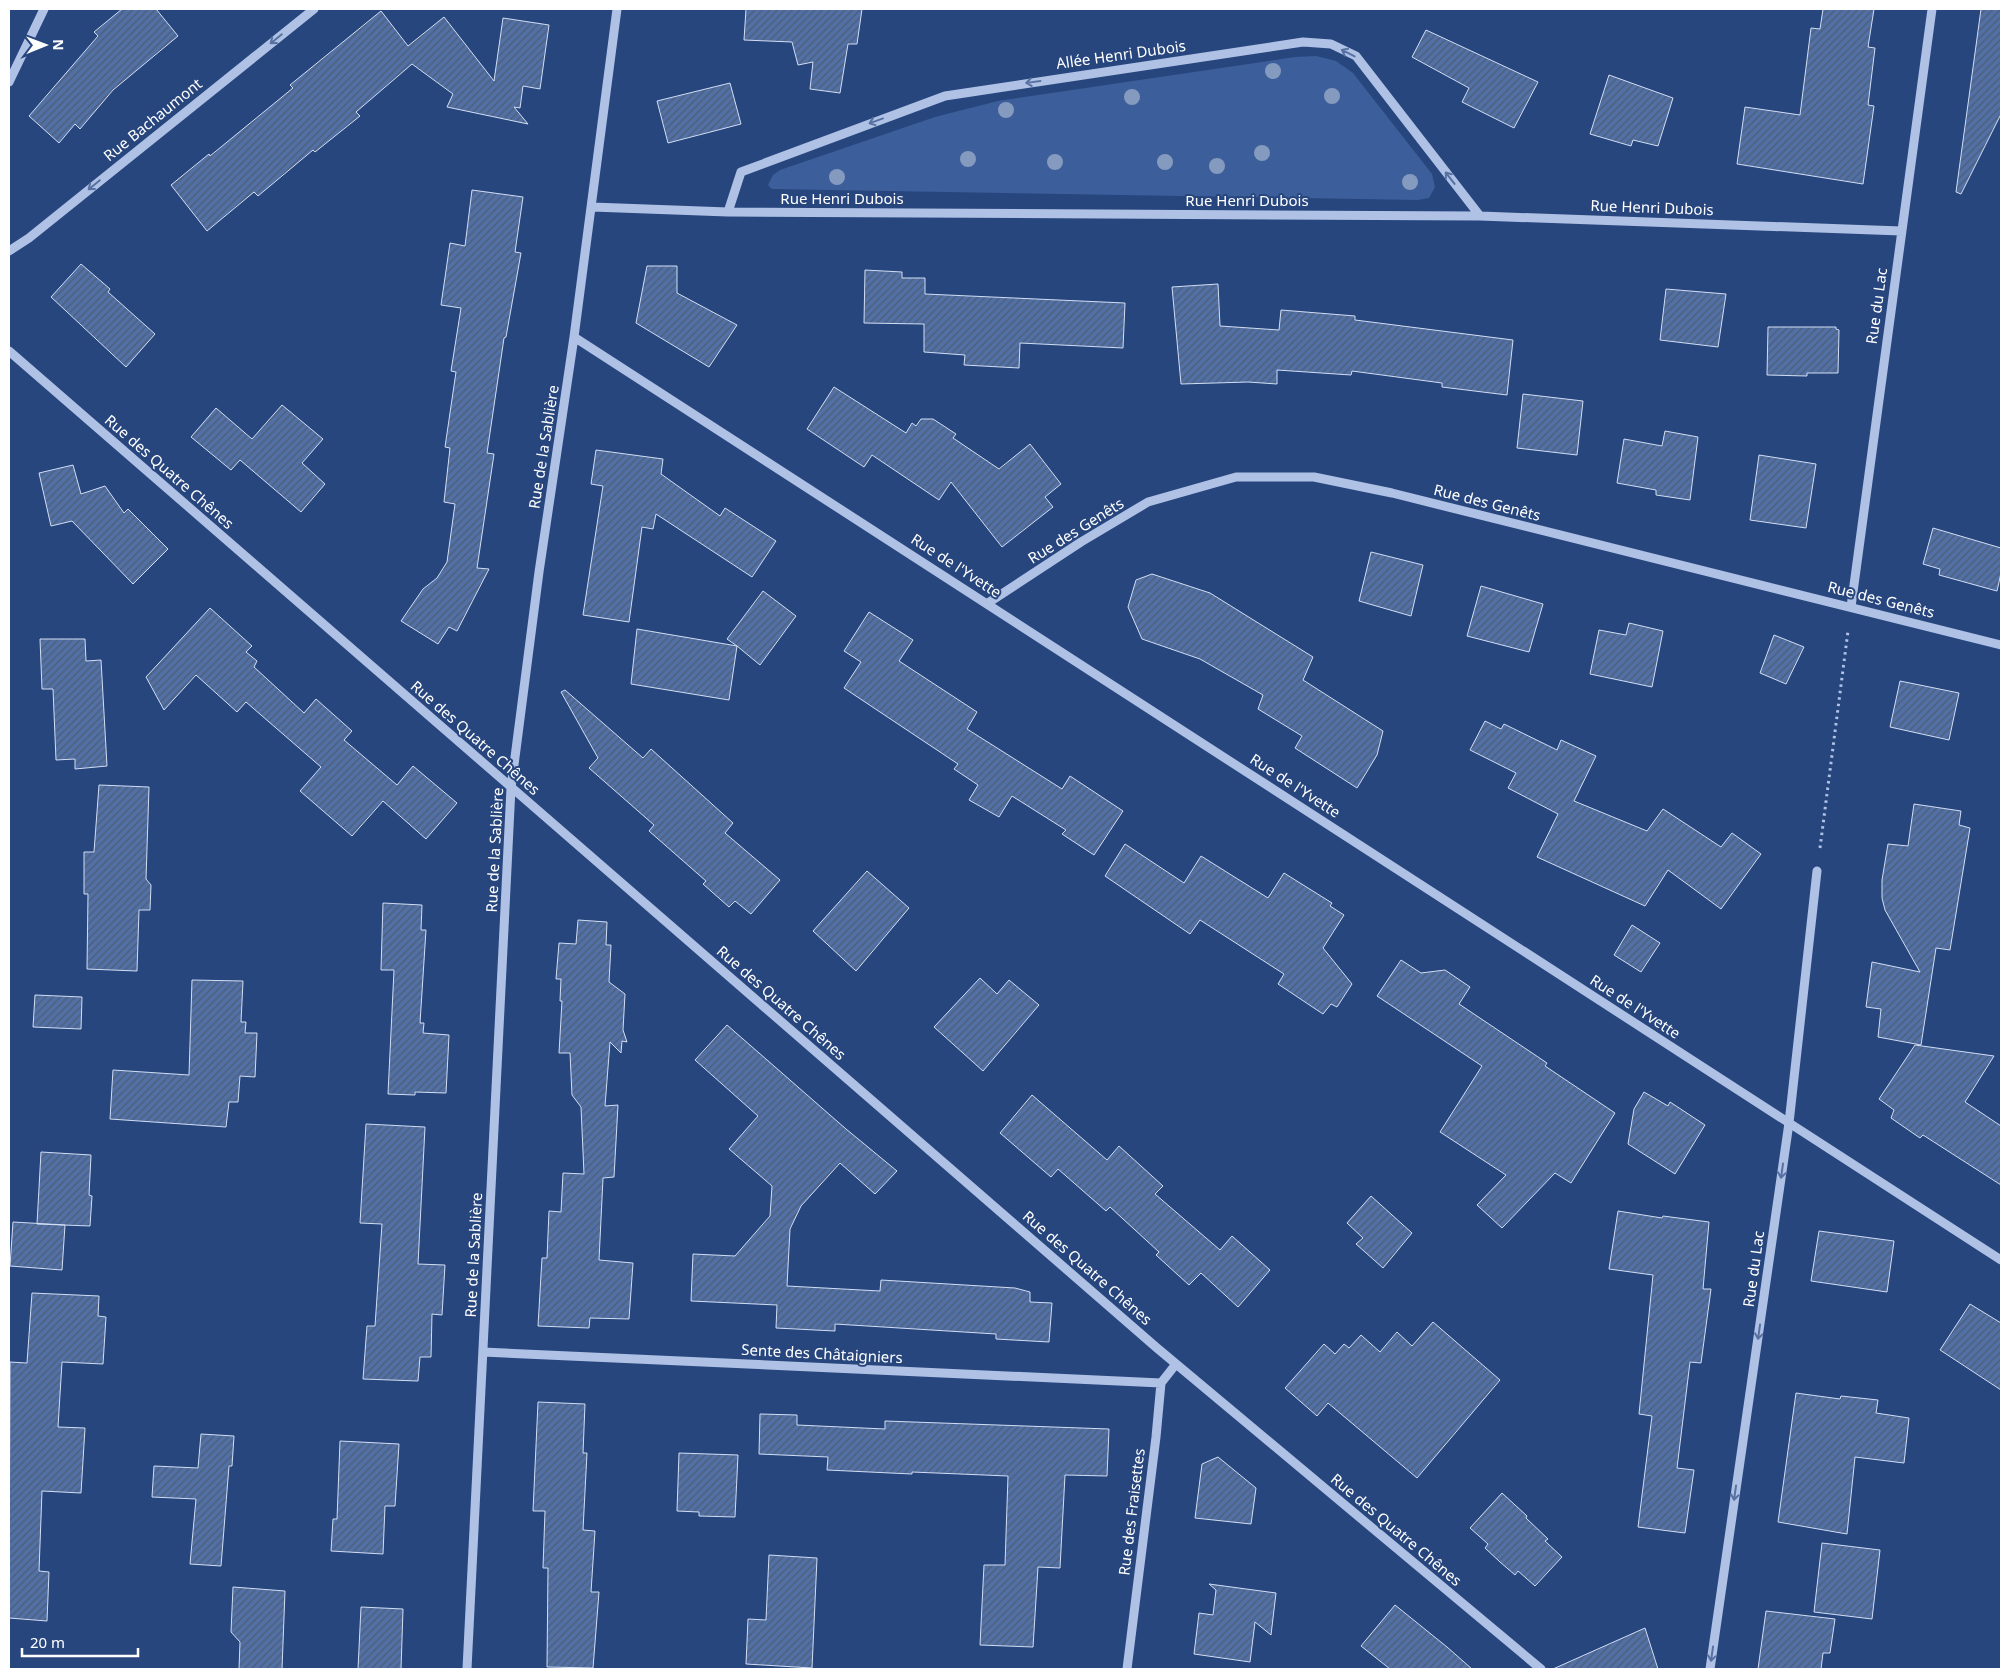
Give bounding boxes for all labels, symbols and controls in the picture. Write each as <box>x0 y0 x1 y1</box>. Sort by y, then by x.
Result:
north arrow <box>20 20 70 70</box>
one-way arrow <box>269 34 282 45</box>
street label: Allée Henri Dubois <box>1055 35 1187 73</box>
text: N <box>49 39 68 51</box>
one-way arrow <box>1341 48 1356 57</box>
street label: Rue Bachaumont <box>99 73 206 165</box>
one-way arrow <box>1025 77 1041 87</box>
one-way arrow <box>869 117 885 126</box>
one-way arrow <box>1445 172 1456 185</box>
one-way arrow <box>88 179 101 190</box>
street label: Rue Henri Dubois <box>780 188 904 208</box>
street label: Rue Henri Dubois <box>1185 190 1309 210</box>
street label: Rue Henri Dubois <box>1590 195 1714 219</box>
street label: Rue du Lac <box>1861 266 1891 345</box>
street label: Rue de la Sablière <box>523 383 563 510</box>
street label: Rue des Quatre Chênes <box>101 410 238 533</box>
street label: Rue des Genêts <box>1432 479 1543 525</box>
street label: Rue des Genêts <box>1024 493 1127 568</box>
street label: Rue de l'Yvette <box>908 529 1006 602</box>
street label: Rue des Genêts <box>1826 576 1937 622</box>
street label: Rue des Quatre Chênes <box>407 676 544 799</box>
street label: Rue de l'Yvette <box>1247 749 1345 822</box>
street label: Rue de la Sablière <box>481 787 507 913</box>
street label: Rue des Quatre Chênes <box>713 941 850 1064</box>
street label: Rue de l'Yvette <box>1587 970 1685 1043</box>
one-way arrow <box>1777 1163 1787 1179</box>
street label: Rue de la Sablière <box>460 1192 486 1318</box>
street label: Rue des Quatre Chênes <box>1019 1206 1156 1329</box>
street label: Rue du Lac <box>1738 1229 1768 1308</box>
one-way arrow <box>1754 1324 1764 1340</box>
street label: Sente des Châtaigniers <box>741 1339 903 1367</box>
street label: Rue des Fraisettes <box>1113 1447 1149 1577</box>
street label: Rue des Quatre Chênes <box>1327 1469 1466 1590</box>
one-way arrow <box>1730 1485 1740 1501</box>
scale bar <box>22 1626 139 1658</box>
text: 20 m <box>30 1632 65 1652</box>
one-way arrow <box>1707 1646 1717 1662</box>

